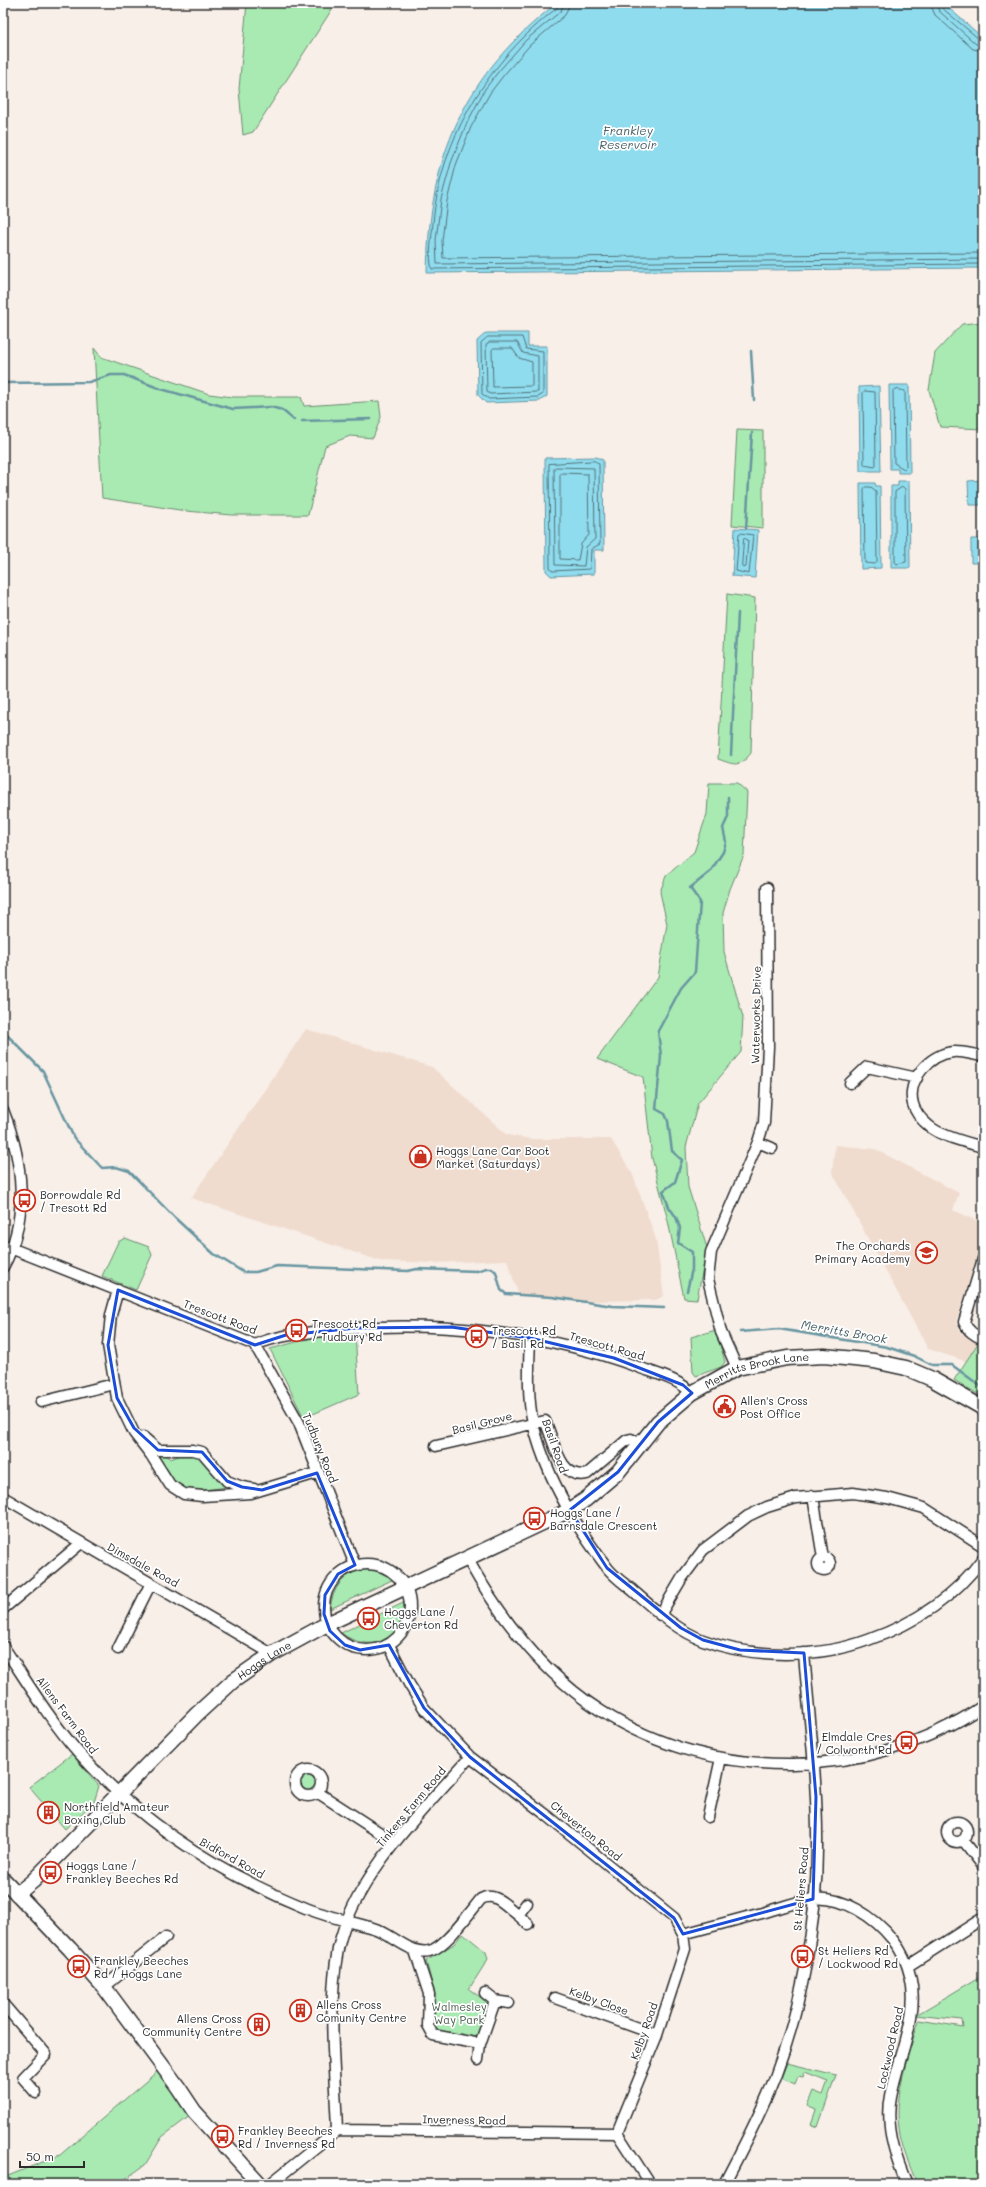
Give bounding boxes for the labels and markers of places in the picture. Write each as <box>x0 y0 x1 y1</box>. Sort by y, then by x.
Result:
place label: Hoggs Lane Car Boot Market (Saturdays) <box>436 1143 550 1171</box>
shop icon: Hoggs Lane Car Boot Market (Saturdays) <box>407 1144 433 1170</box>
place label: Borrowdale Rd / Tresott Rd <box>40 1187 120 1215</box>
bus stop icon: Borrowdale Rd / Tresott Rd <box>11 1188 37 1214</box>
place label: The Orchards Primary Academy <box>815 1238 910 1266</box>
school or university icon: The Orchards Primary Academy <box>913 1239 939 1265</box>
place label: Trescott Rd / Tudbury Rd <box>312 1316 382 1344</box>
bus stop icon: Trescott Rd / Tudbury Rd <box>283 1317 309 1343</box>
place label: Trescott Rd / Basil Rd <box>492 1323 556 1351</box>
bus stop icon: Trescott Rd / Basil Rd <box>464 1324 490 1350</box>
place label: Allen's Cross Post Office <box>740 1393 808 1421</box>
public building icon: Allen's Cross Post Office <box>712 1394 738 1420</box>
place label: Hoggs Lane / Barnsdale Crescent <box>550 1505 657 1533</box>
bus stop icon: Hoggs Lane / Barnsdale Crescent <box>522 1506 548 1532</box>
place label: Hoggs Lane / Cheverton Rd <box>384 1604 458 1632</box>
bus stop icon: Hoggs Lane / Cheverton Rd <box>355 1605 381 1631</box>
place label: Elmdale Cres / Colworth Rd <box>816 1729 892 1757</box>
bus stop icon: Elmdale Cres / Colworth Rd <box>894 1730 920 1756</box>
place label: Northfield Amateur Boxing Club <box>64 1799 169 1827</box>
building icon: Northfield Amateur Boxing Club <box>35 1800 61 1826</box>
place label: Hoggs Lane / Frankley Beeches Rd <box>66 1858 178 1886</box>
bus stop icon: Hoggs Lane / Frankley Beeches Rd <box>37 1859 63 1885</box>
place label: St Heliers Rd / Lockwood Rd <box>818 1943 898 1971</box>
bus stop icon: St Heliers Rd / Lockwood Rd <box>789 1944 815 1970</box>
place label: Frankley Beeches Rd / Hoggs Lane <box>94 1953 189 1981</box>
bus stop icon: Frankley Beeches Rd / Hoggs Lane <box>66 1954 92 1980</box>
place label: Allens Cross Comunity Centre <box>316 1997 407 2025</box>
building icon: Allens Cross Comunity Centre <box>287 1998 313 2024</box>
place label: Allens Cross Community Centre <box>143 2011 242 2039</box>
building icon: Allens Cross Community Centre <box>245 2012 271 2038</box>
place label: Frankley Beeches Rd / Inverness Rd <box>238 2123 335 2151</box>
bus stop icon: Frankley Beeches Rd / Inverness Rd <box>210 2124 236 2150</box>

